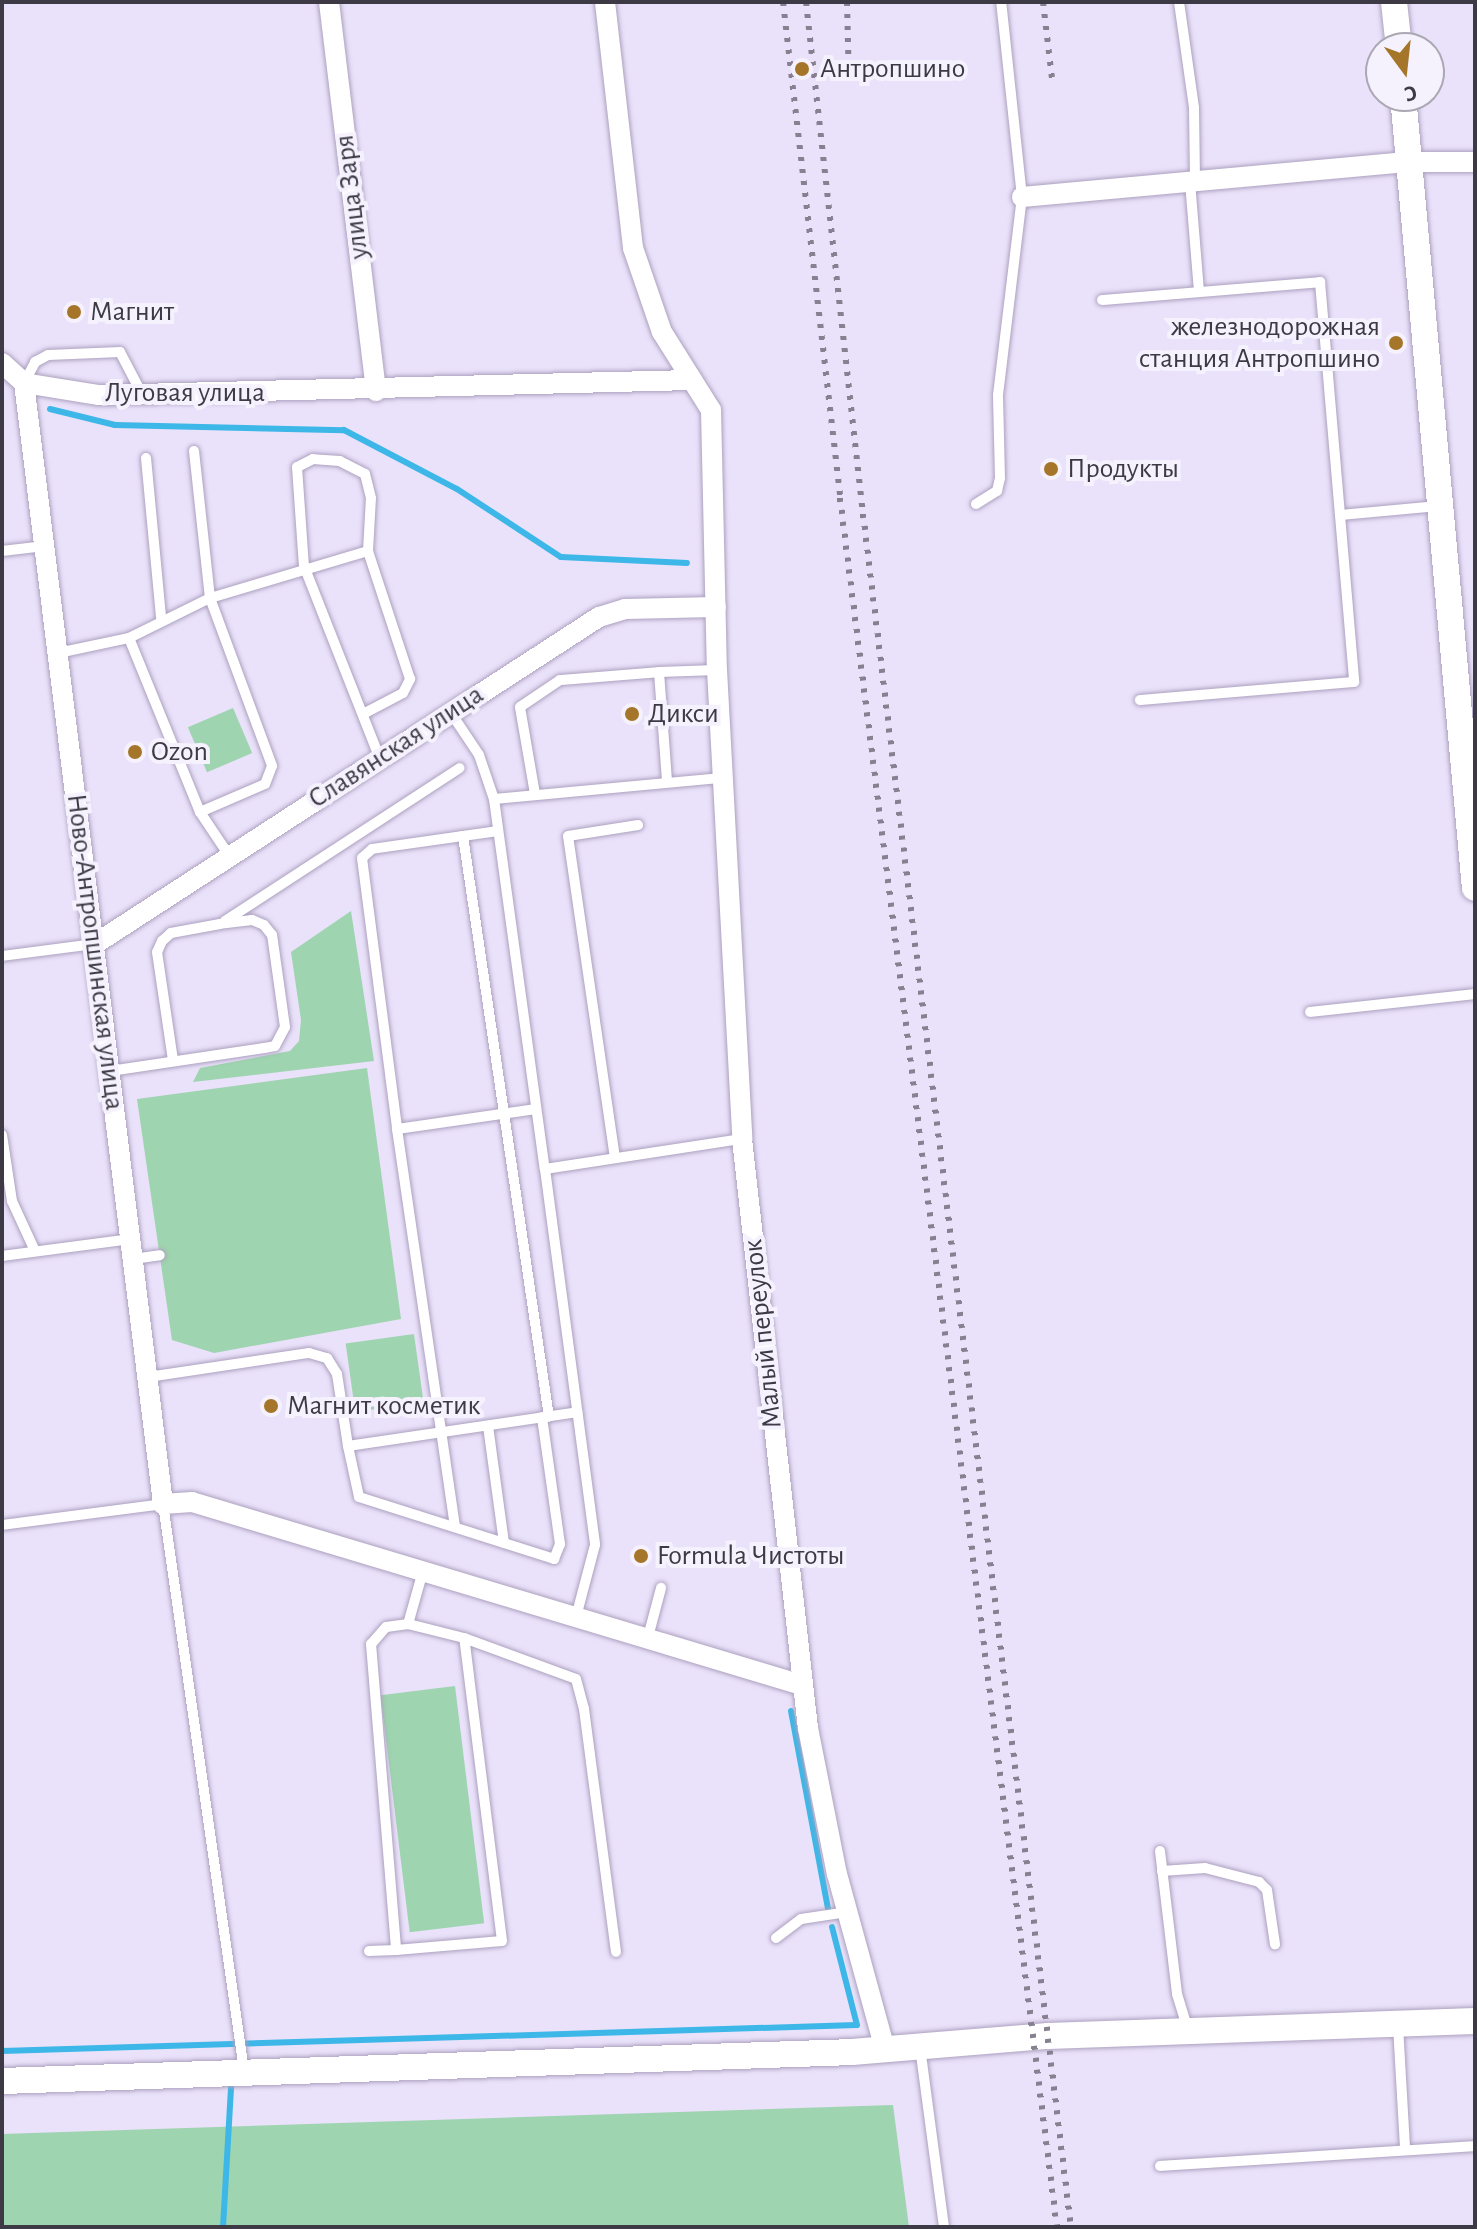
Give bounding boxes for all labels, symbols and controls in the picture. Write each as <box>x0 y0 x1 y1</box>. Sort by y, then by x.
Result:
north arrow <box>1365 32 1445 112</box>
place label: Антропшино <box>820 52 965 86</box>
marker: Антропшино <box>791 58 813 80</box>
text: С <box>1402 81 1419 105</box>
street label: улица Заря <box>328 133 376 261</box>
place label: Магнит <box>90 295 174 329</box>
marker: Магнит <box>65 303 83 321</box>
place label: железнодорожная станция Антропшино <box>1139 310 1380 376</box>
marker: железнодорожная станция Антропшино <box>1387 334 1405 352</box>
street label: Луговая улица <box>105 376 265 410</box>
place label: Продукты <box>1067 452 1179 486</box>
marker: Продукты <box>1042 460 1060 478</box>
street label: Славянская улица <box>302 678 490 816</box>
place label: Дикси <box>648 697 719 731</box>
marker: Дикси <box>623 705 641 723</box>
place label: Ozon <box>151 735 208 769</box>
marker: Ozon <box>126 743 144 761</box>
street label: Ново-Антропшинская улица <box>59 792 131 1112</box>
street label: Малый переулок <box>736 1238 790 1430</box>
place label: Магнит косметик <box>287 1389 480 1423</box>
marker: Магнит косметик <box>262 1397 280 1415</box>
place label: Formula Чистоты <box>657 1539 845 1573</box>
marker: Formula Чистоты <box>632 1547 650 1565</box>

